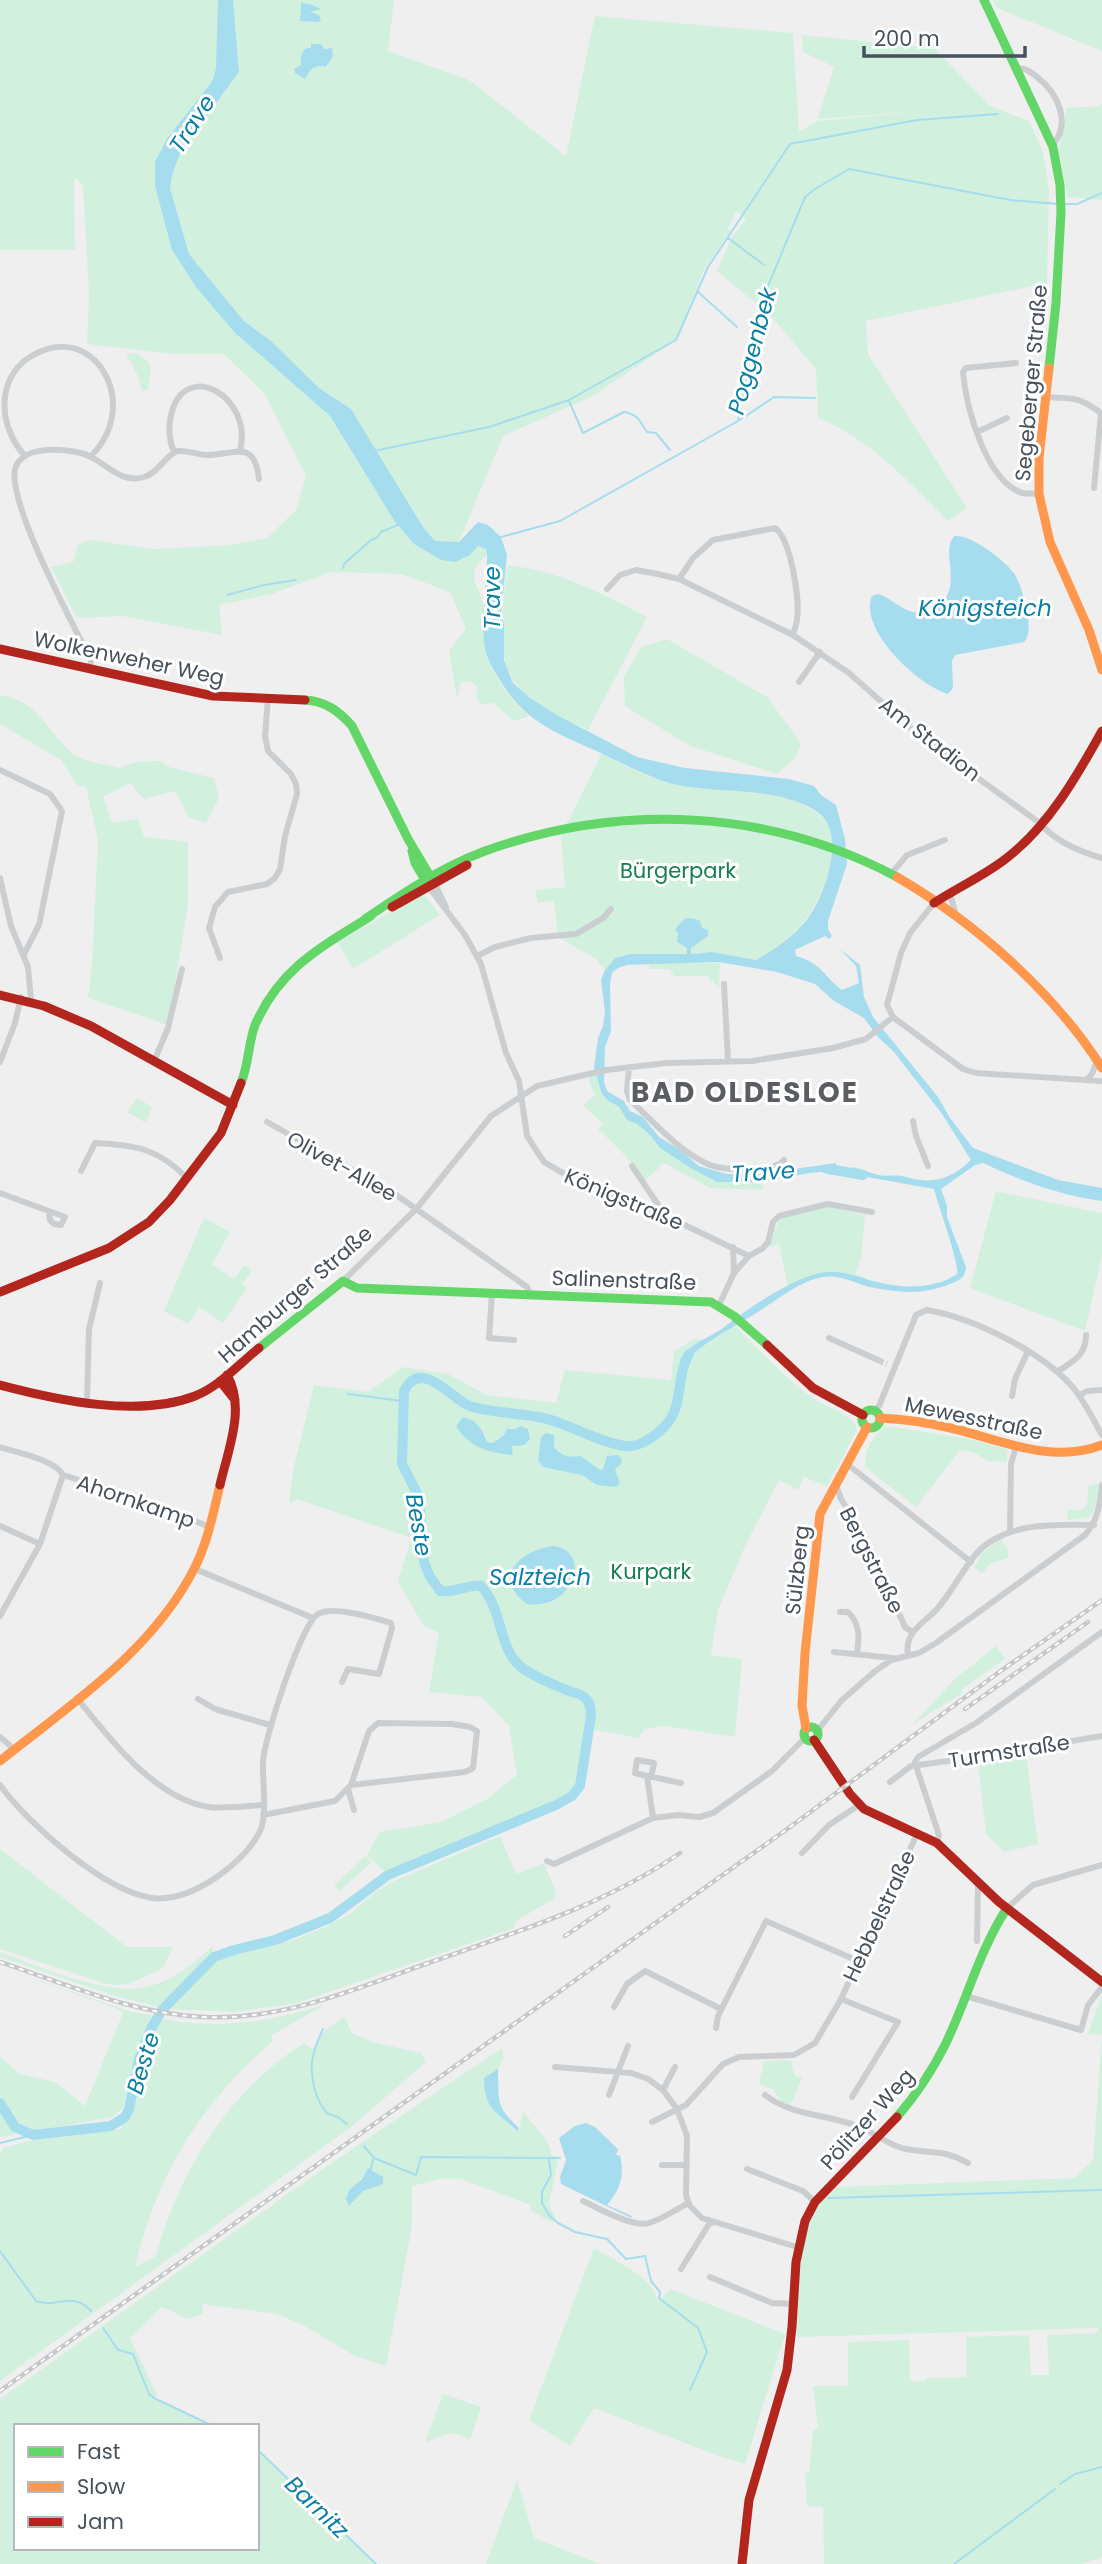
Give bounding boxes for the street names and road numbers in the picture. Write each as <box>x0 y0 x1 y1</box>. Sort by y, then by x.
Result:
street label: Segeberger Straße <box>1008 283 1054 483</box>
street label: Wolkenweher Weg <box>31 624 227 692</box>
street label: Am Stadion <box>873 690 987 788</box>
street label: Olivet-Allee <box>282 1124 402 1208</box>
street label: Königstraße <box>560 1161 688 1237</box>
street label: Hamburger Straße <box>212 1219 378 1369</box>
street label: Salinenstraße <box>551 1263 697 1297</box>
street label: Mewesstraße <box>902 1389 1046 1447</box>
street label: Ahornkamp <box>73 1467 199 1535</box>
street label: Bergstraße <box>833 1502 911 1618</box>
street label: Sülzberg <box>778 1524 816 1616</box>
street label: Turmstraße <box>946 1727 1072 1775</box>
street label: Hebbelstraße <box>836 1845 922 1987</box>
street label: Pölitzer Weg <box>814 2062 920 2176</box>

